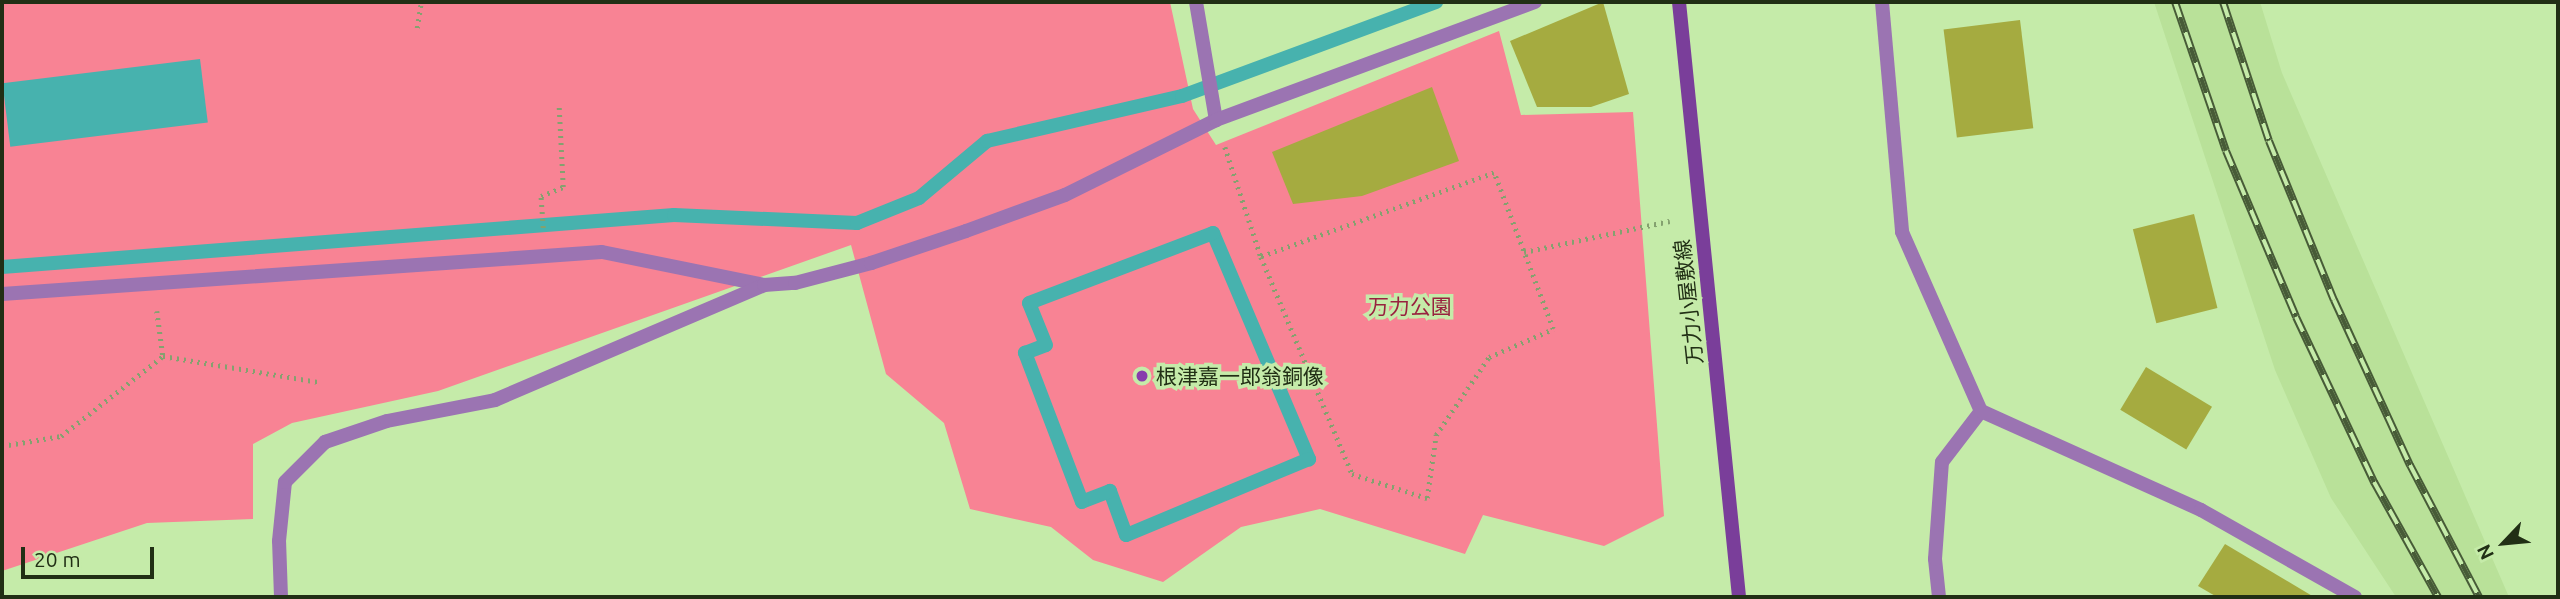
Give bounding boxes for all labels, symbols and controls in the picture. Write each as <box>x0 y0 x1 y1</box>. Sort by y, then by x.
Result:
street label: 万力小屋敷線 <box>1669 238 1707 366</box>
park label: 万力公園 <box>1368 293 1452 319</box>
place label: 根津嘉一郎翁銅像 <box>1156 363 1324 389</box>
marker: 根津嘉一郎翁銅像 <box>1134 368 1150 384</box>
north arrow <box>2469 508 2539 578</box>
scale bar <box>24 532 158 576</box>
text: N <box>2472 541 2498 563</box>
text: 20 m <box>34 547 81 571</box>

